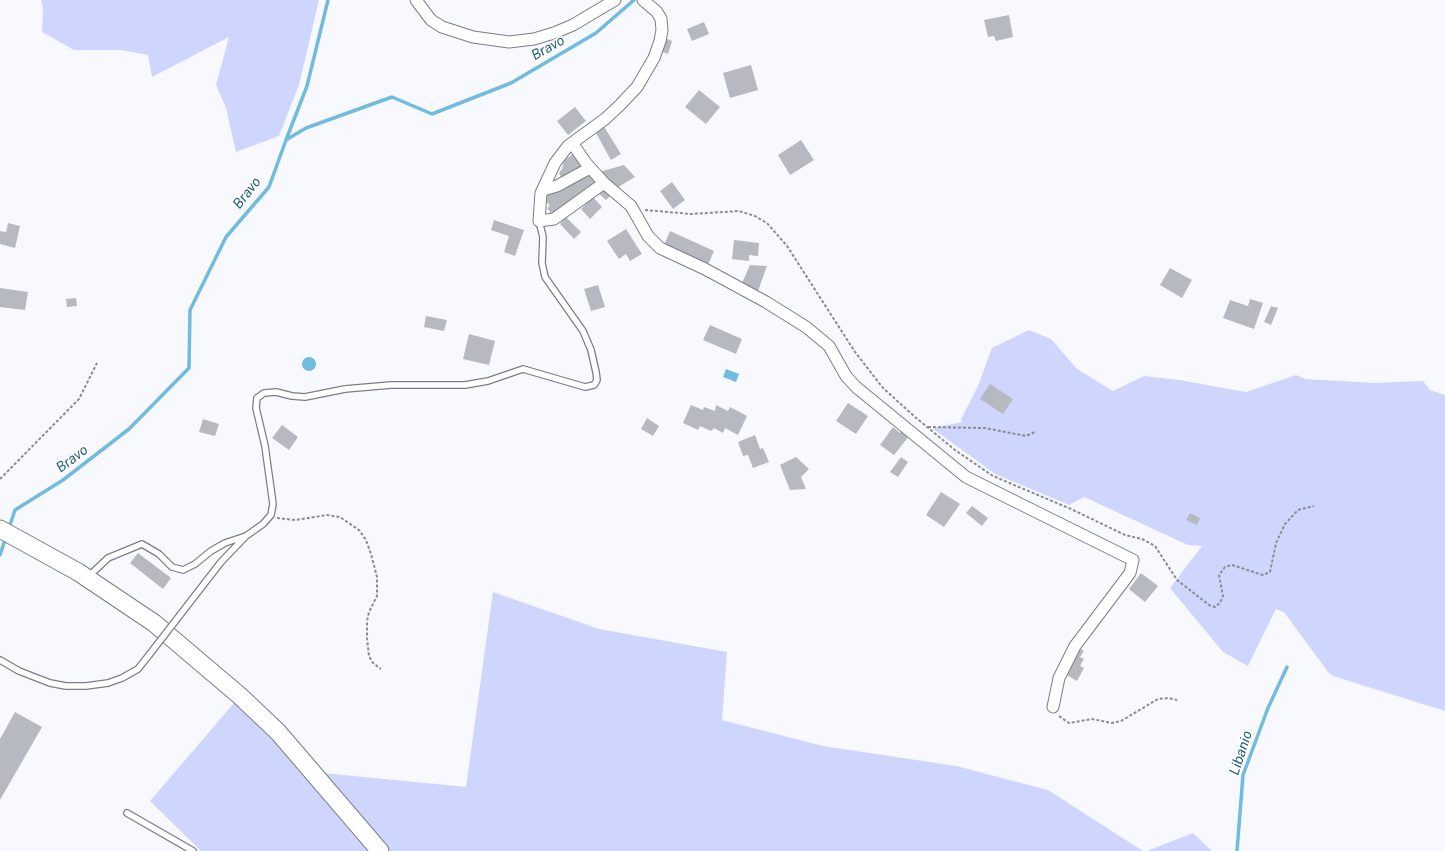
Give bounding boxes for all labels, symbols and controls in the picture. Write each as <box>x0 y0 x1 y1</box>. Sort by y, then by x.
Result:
water label: Bravo <box>528 32 568 64</box>
water label: Bravo <box>229 174 265 212</box>
water label: Bravo <box>53 442 91 476</box>
water label: Libanio <box>1226 729 1256 777</box>

